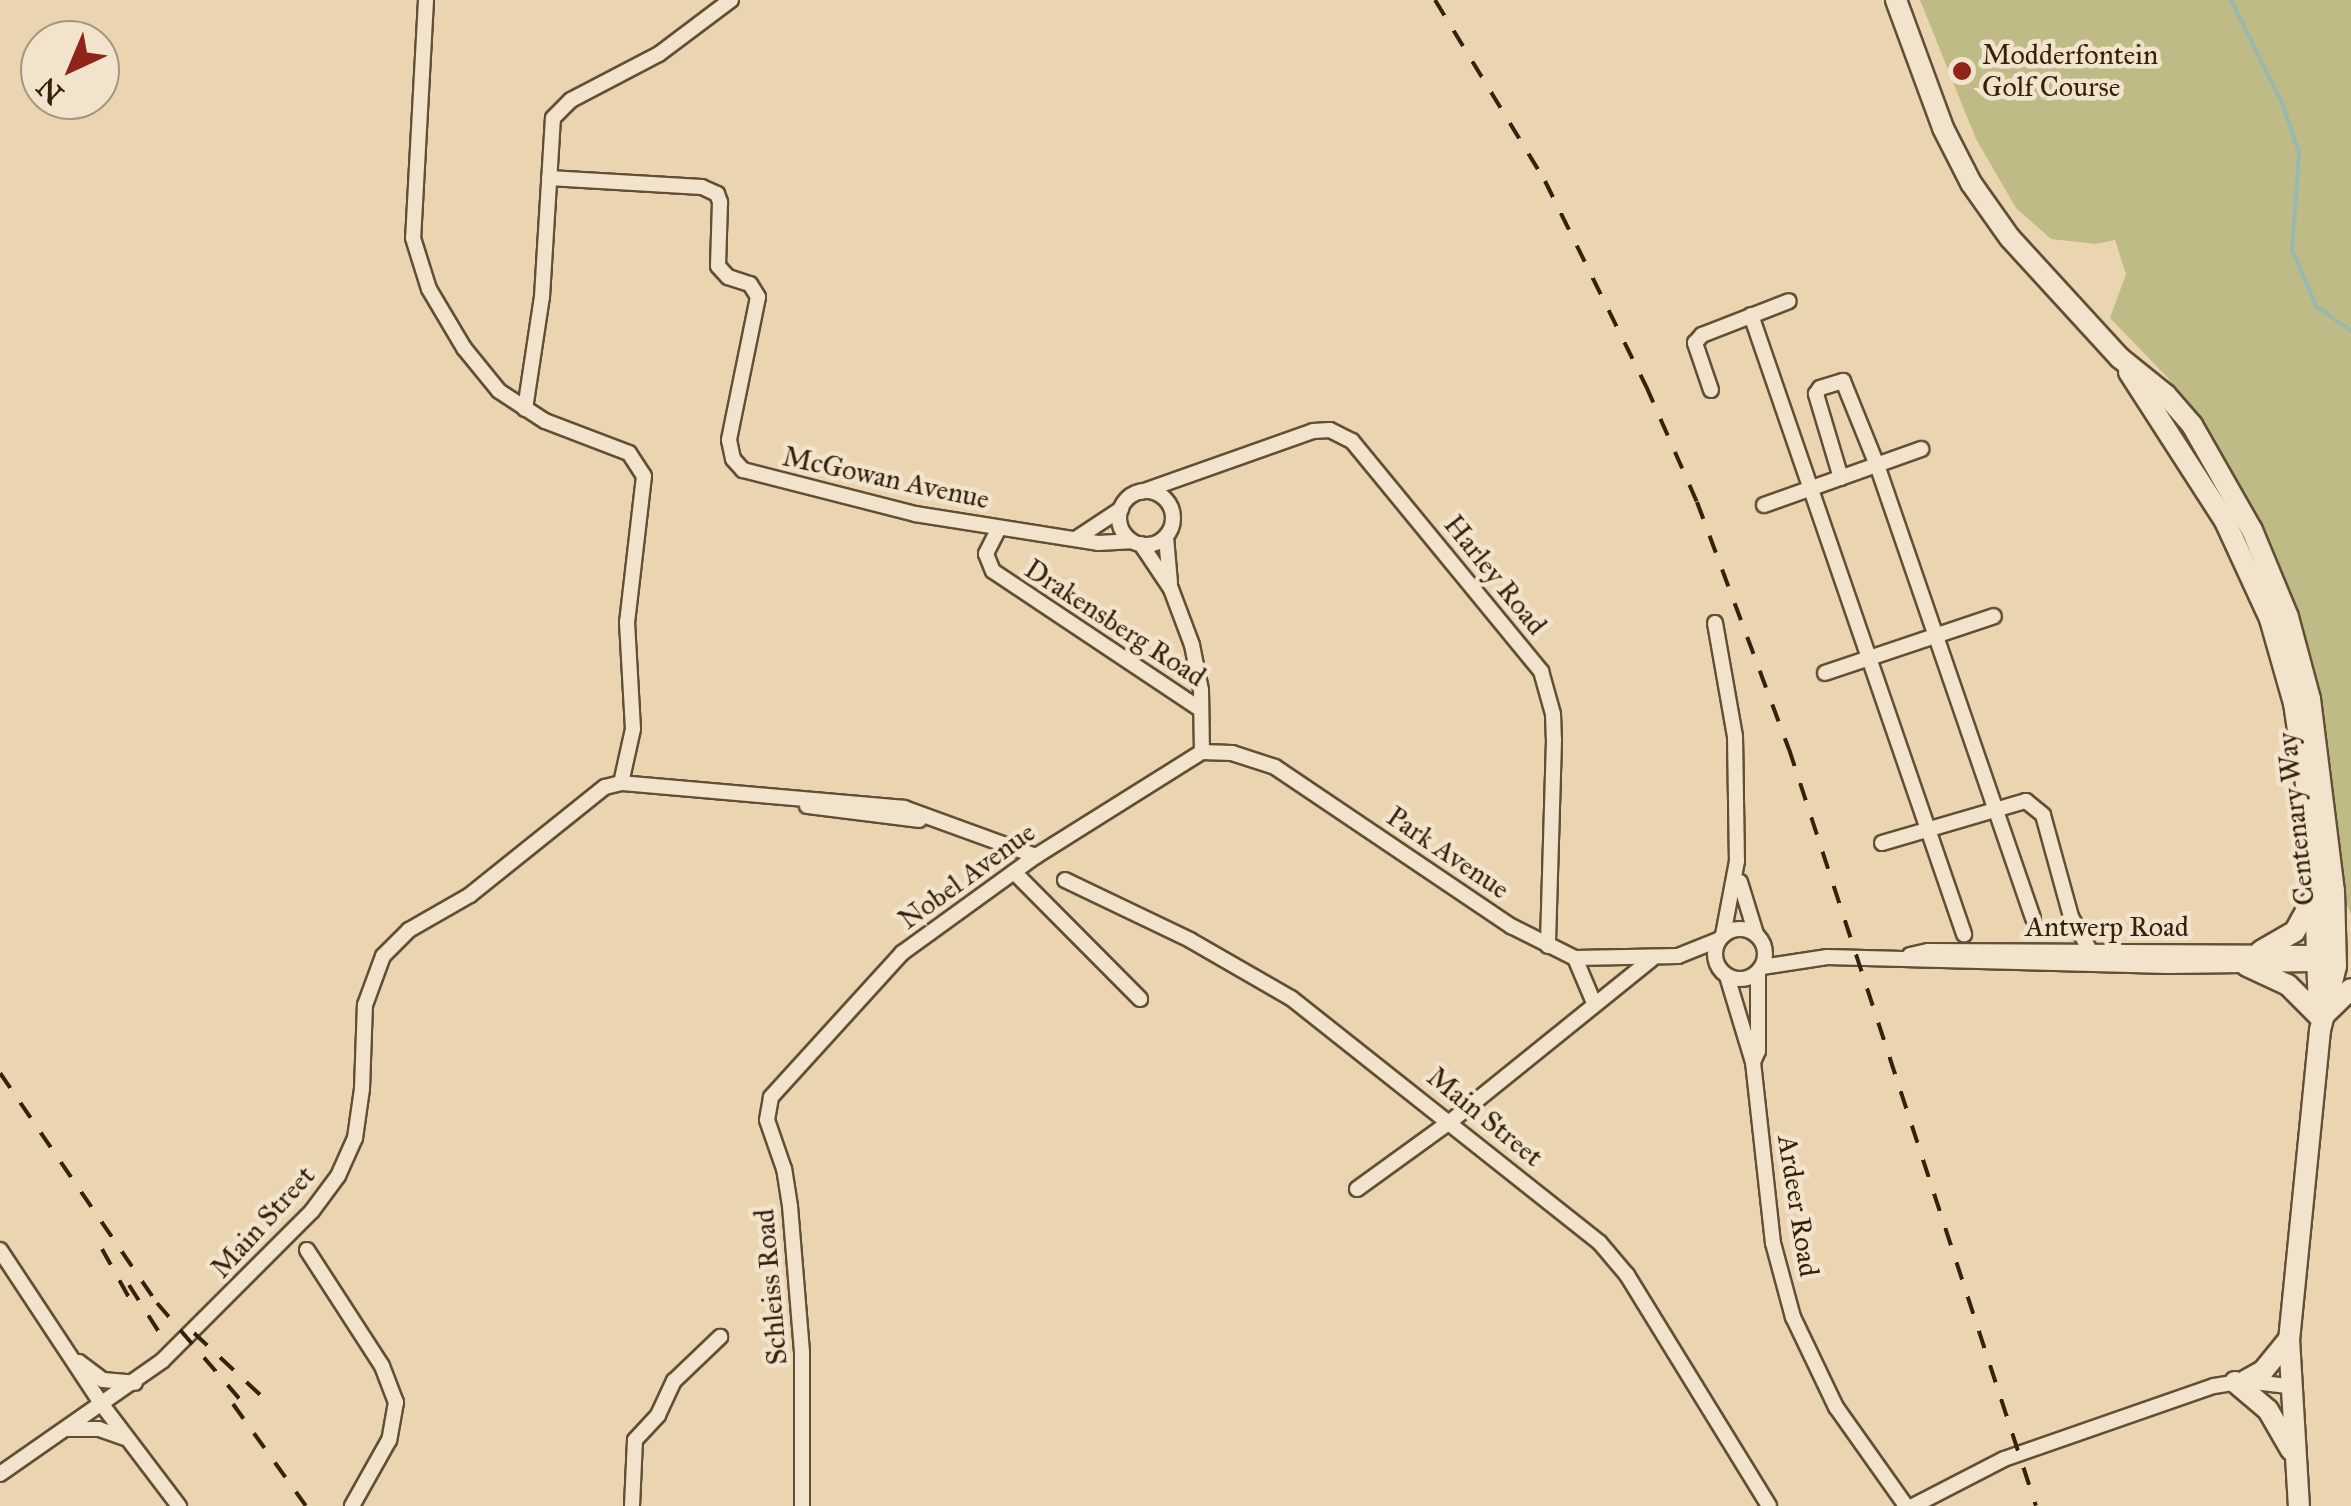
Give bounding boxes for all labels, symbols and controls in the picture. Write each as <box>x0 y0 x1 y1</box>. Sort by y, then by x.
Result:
north arrow <box>20 20 120 120</box>
place label: Modderfontein Golf Course <box>1982 38 2158 104</box>
marker: Modderfontein Golf Course <box>1951 60 1973 82</box>
text: N <box>30 70 71 111</box>
street label: McGowan Avenue <box>780 440 992 516</box>
street label: Harley Road <box>1437 508 1553 642</box>
street label: Drakensberg Road <box>1018 552 1212 694</box>
street label: Centenary Way <box>2270 731 2322 907</box>
street label: Park Avenue <box>1380 800 1516 906</box>
street label: Nobel Avenue <box>892 815 1042 937</box>
street label: Antwerp Road <box>2025 910 2189 944</box>
street label: Main Street <box>1420 1060 1550 1174</box>
street label: Ardeer Road <box>1770 1133 1826 1279</box>
street label: Main Street <box>204 1159 322 1285</box>
street label: Schleiss Road <box>747 1208 795 1366</box>

